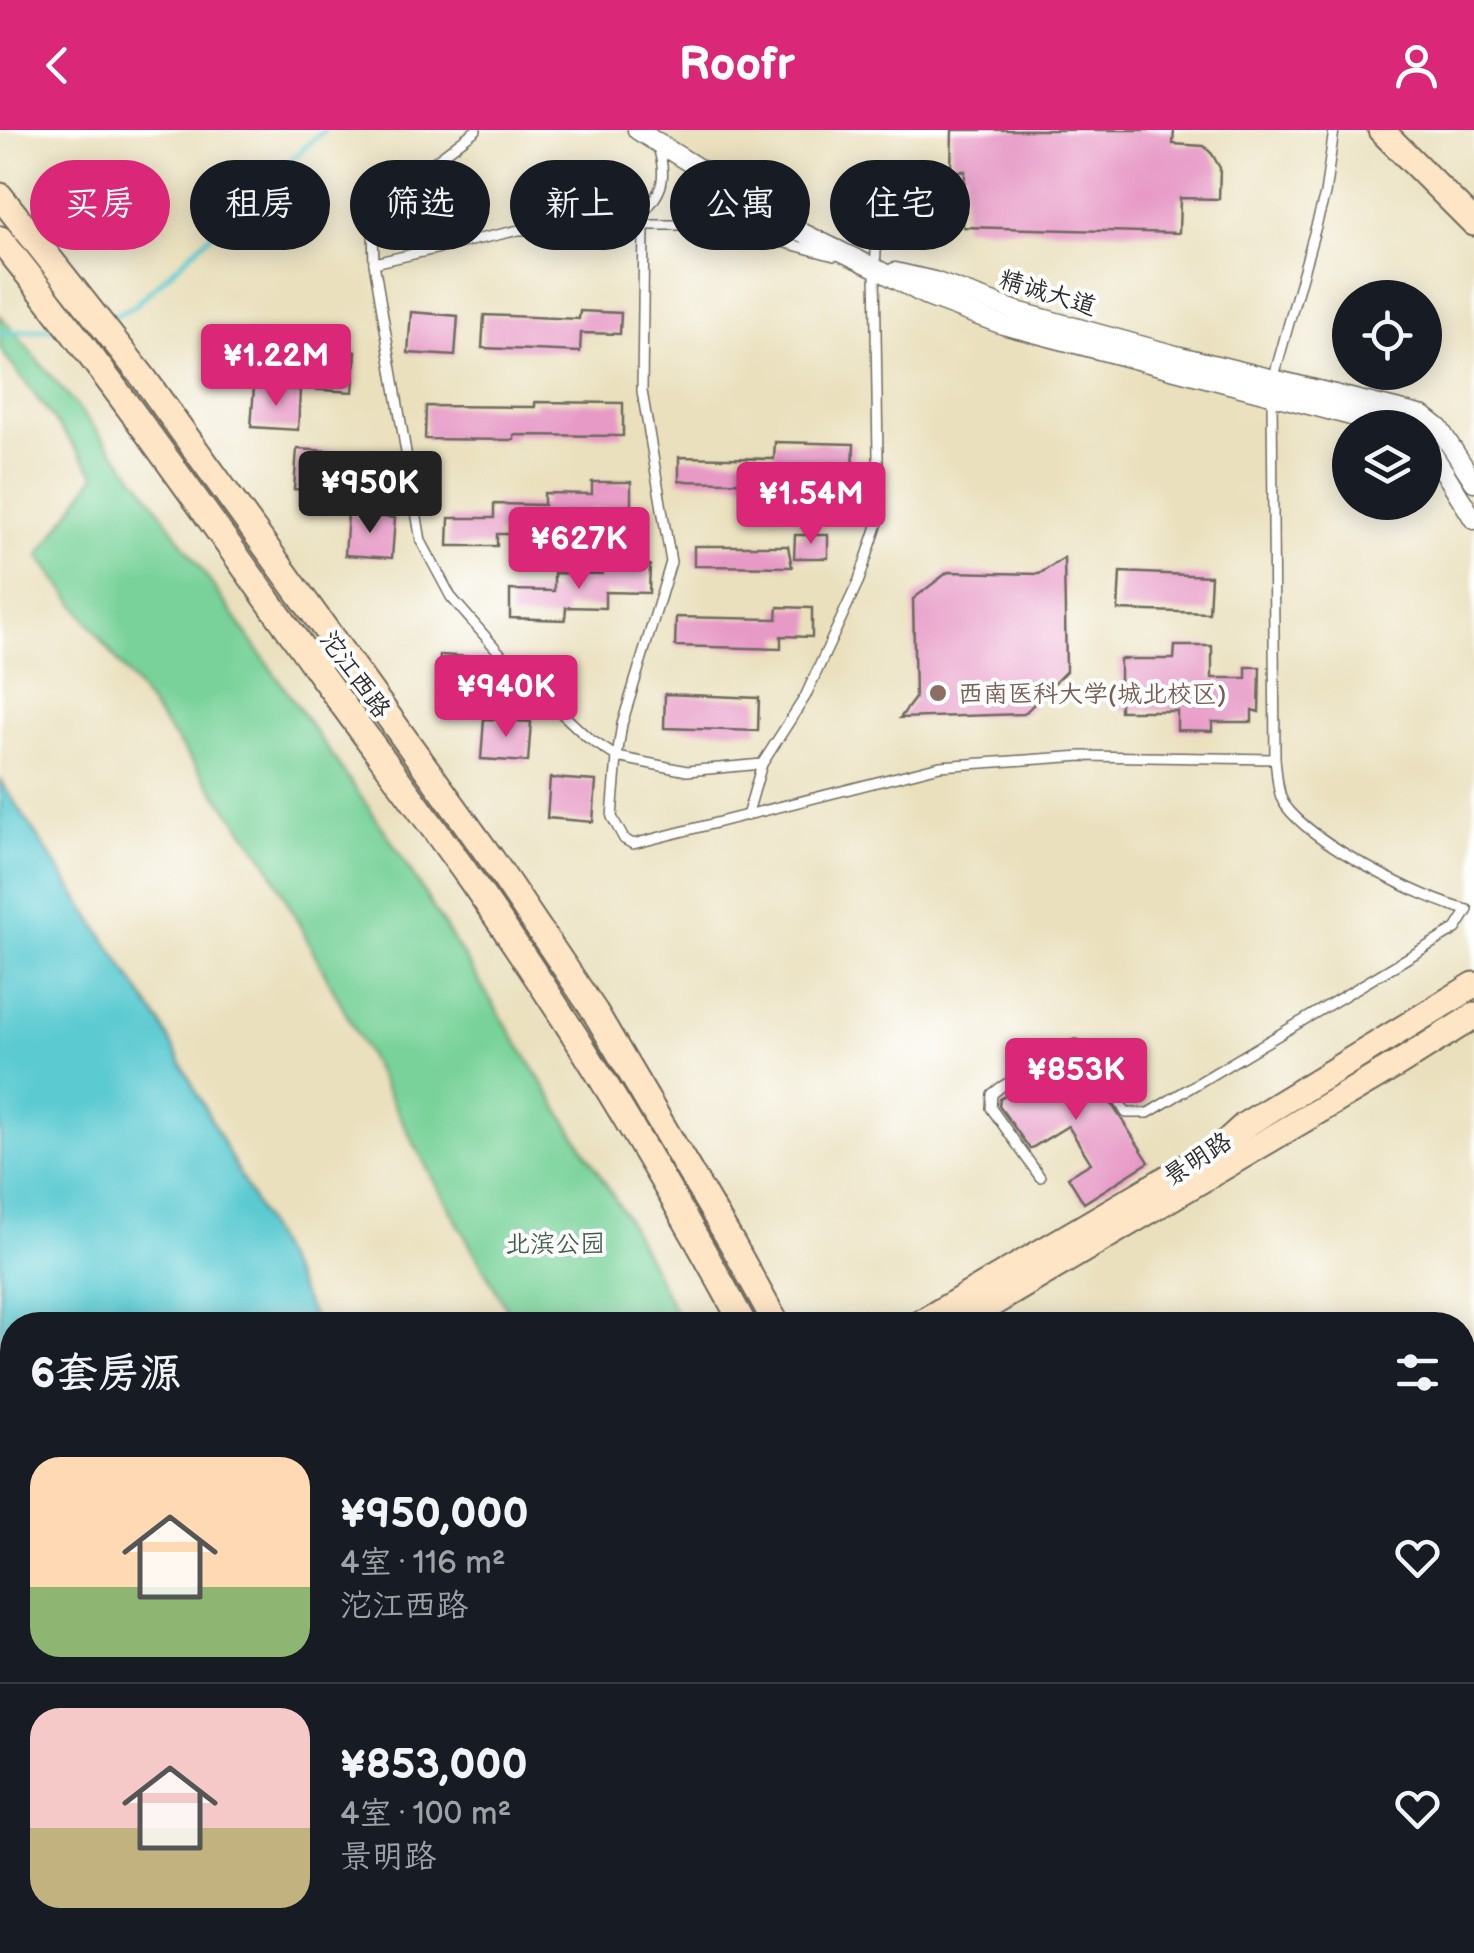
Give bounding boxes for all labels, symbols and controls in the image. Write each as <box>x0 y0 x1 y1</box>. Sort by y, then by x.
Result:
icon: back <box>30 38 85 93</box>
text: Roofr <box>679 38 795 93</box>
icon: person <box>1389 38 1444 93</box>
chip: 买房 <box>30 160 170 250</box>
chip: 租房 <box>190 160 330 250</box>
chip: 筛选 <box>350 160 490 250</box>
chip: 新上 <box>510 160 650 250</box>
chip: 公寓 <box>670 160 810 250</box>
chip: 住宅 <box>830 160 970 250</box>
street label: 精诚大道 <box>995 264 1100 323</box>
map controls <box>1332 280 1442 520</box>
button: locate <box>1332 280 1442 390</box>
pin: ¥1.22M <box>195 324 357 409</box>
text: ¥1.22M <box>223 337 329 376</box>
button: layers <box>1332 410 1442 520</box>
pin: ¥950K <box>300 451 440 536</box>
pin: ¥1.54M <box>730 462 892 547</box>
text: ¥950K <box>321 464 419 503</box>
text: ¥1.54M <box>758 475 864 514</box>
pin: ¥627K <box>509 507 649 592</box>
text: ¥627K <box>531 520 627 559</box>
street label: 沱江西路 <box>313 625 397 724</box>
pin: ¥940K <box>436 655 576 740</box>
text: ¥940K <box>457 668 555 707</box>
place label: 西南医科大学(城北校区) <box>958 679 1226 710</box>
marker: 西南医科大学(城北校区) <box>927 682 949 704</box>
pin: ¥853K <box>1006 1038 1146 1123</box>
text: ¥853K <box>1027 1051 1125 1090</box>
street label: 景明路 <box>1158 1126 1238 1193</box>
park label: 北滨公园 <box>505 1229 605 1260</box>
icon: filters <box>1390 1345 1445 1400</box>
text: 6套房源 <box>30 1349 181 1400</box>
text: ¥950,000 <box>340 1489 529 1540</box>
icon: home <box>110 1497 230 1617</box>
icon: heart <box>1390 1530 1445 1585</box>
text: 4室 · 116 m² <box>340 1544 506 1583</box>
text: 沱江西路 <box>340 1587 468 1626</box>
text: ¥853,000 <box>340 1740 528 1791</box>
icon: home <box>110 1748 230 1868</box>
icon: heart <box>1390 1781 1445 1836</box>
text: 4室 · 100 m² <box>340 1795 511 1834</box>
text: 景明路 <box>340 1838 436 1877</box>

